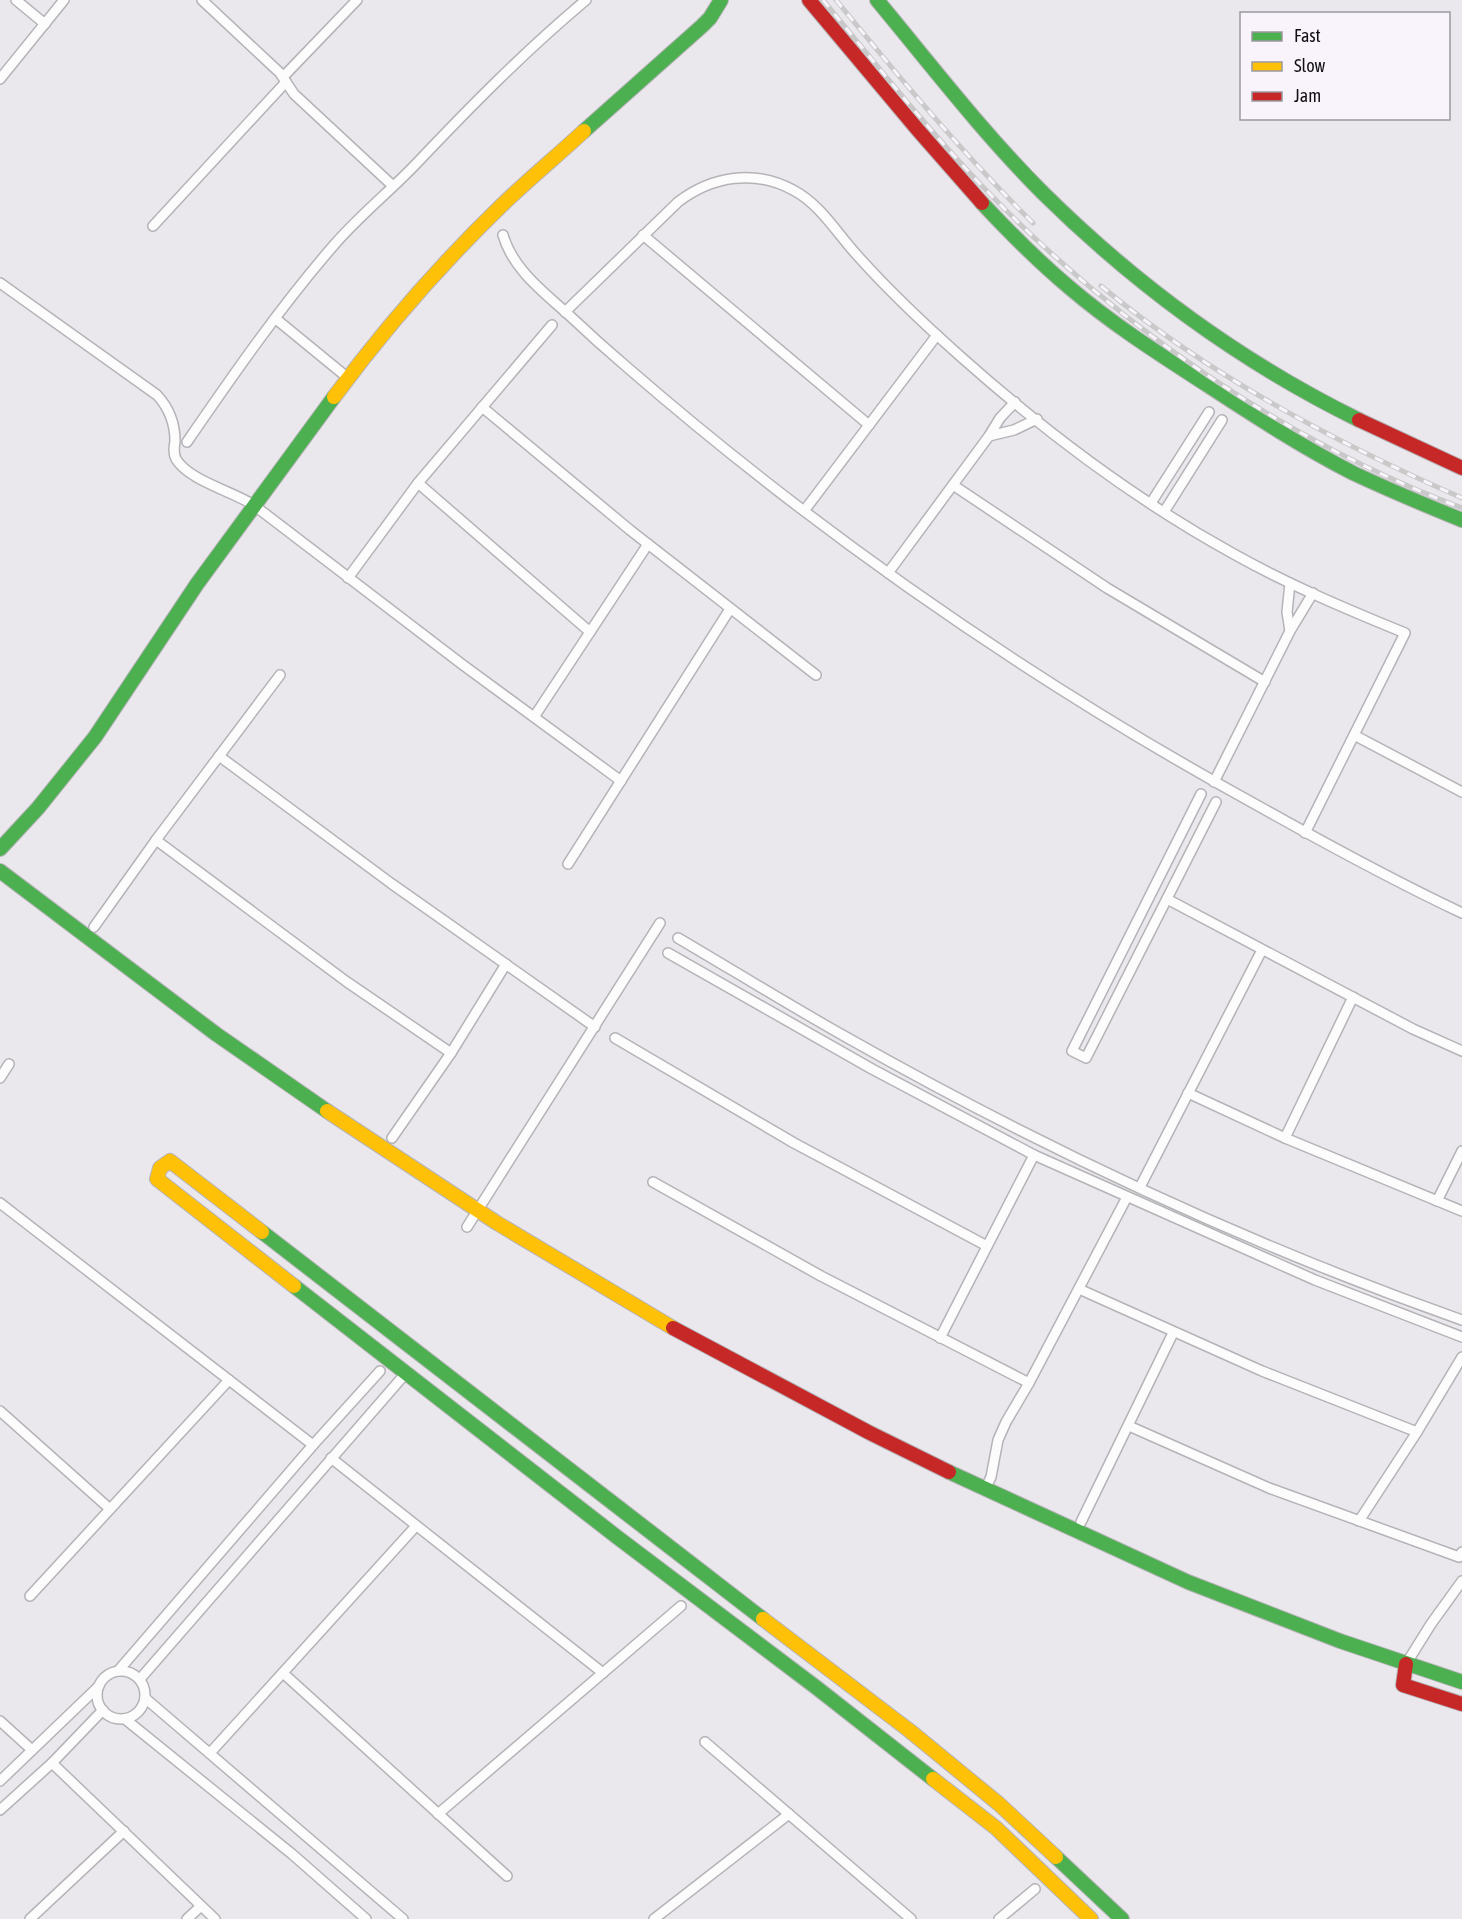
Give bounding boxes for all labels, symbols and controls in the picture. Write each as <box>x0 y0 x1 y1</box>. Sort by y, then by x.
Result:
legend <box>1240 12 1450 120</box>
text: Fast <box>1294 25 1321 46</box>
text: Slow <box>1294 55 1325 76</box>
text: Jam <box>1294 85 1321 106</box>

